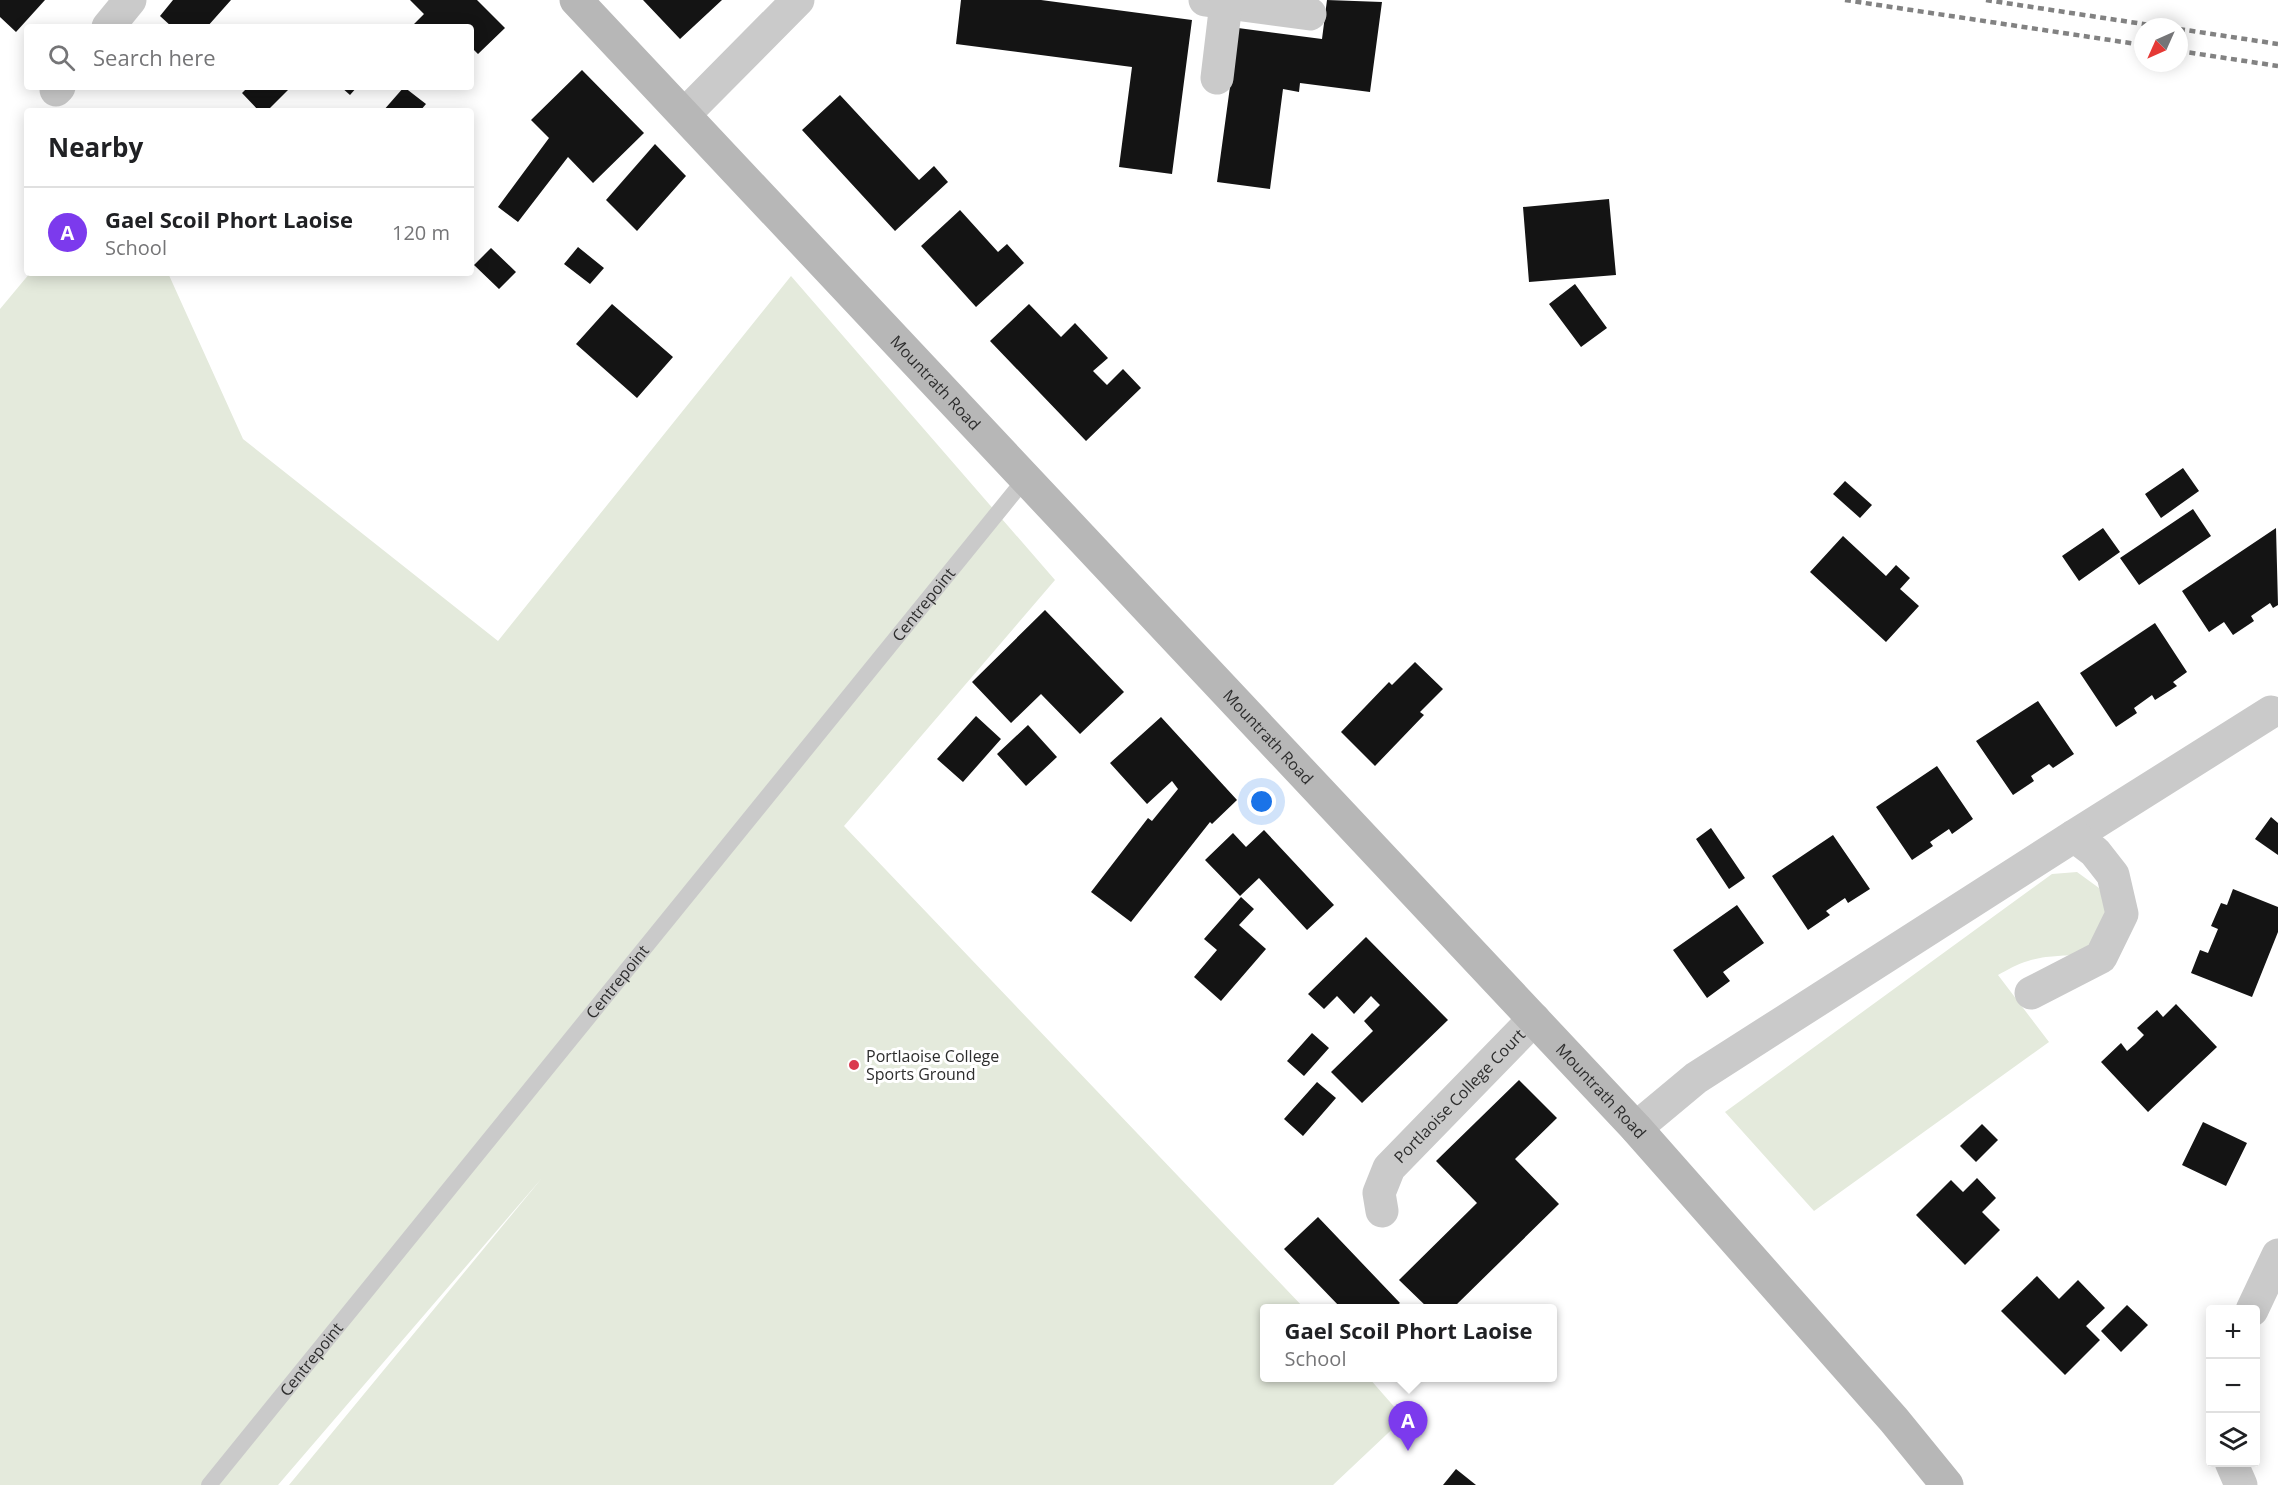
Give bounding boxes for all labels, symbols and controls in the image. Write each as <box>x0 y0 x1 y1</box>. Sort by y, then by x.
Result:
north arrow <box>2134 18 2188 72</box>
search box <box>24 24 474 90</box>
icon: search <box>45 41 78 74</box>
text: Search here <box>93 42 216 72</box>
text: Nearby <box>48 129 143 165</box>
text: Gael Scoil Phort Laoise <box>105 204 353 234</box>
text: A <box>61 219 74 246</box>
text: 120 m <box>392 219 450 246</box>
text: School <box>105 234 167 261</box>
street label: Mountrath Road <box>886 330 986 435</box>
street label: Centrepoint <box>887 563 960 646</box>
street label: Mountrath Road <box>1218 685 1318 789</box>
your location <box>1247 787 1276 816</box>
street label: Centrepoint <box>581 940 654 1023</box>
street label: Portlaoise College Court <box>1389 1024 1530 1168</box>
street label: Mountrath Road <box>1551 1039 1651 1143</box>
place label: Portlaoise College Sports Ground <box>866 1045 999 1085</box>
marker: Portlaoise College Sports Ground <box>847 1058 861 1072</box>
popup <box>1260 1304 1557 1382</box>
map controls <box>2206 1305 2260 1467</box>
button: + <box>2206 1305 2260 1359</box>
text: Gael Scoil Phort Laoise <box>1285 1315 1532 1345</box>
street label: Centrepoint <box>274 1317 348 1401</box>
text: School <box>1285 1345 1346 1372</box>
button: − <box>2206 1359 2260 1413</box>
pin: A <box>1388 1402 1428 1451</box>
button: layers <box>2206 1413 2260 1467</box>

